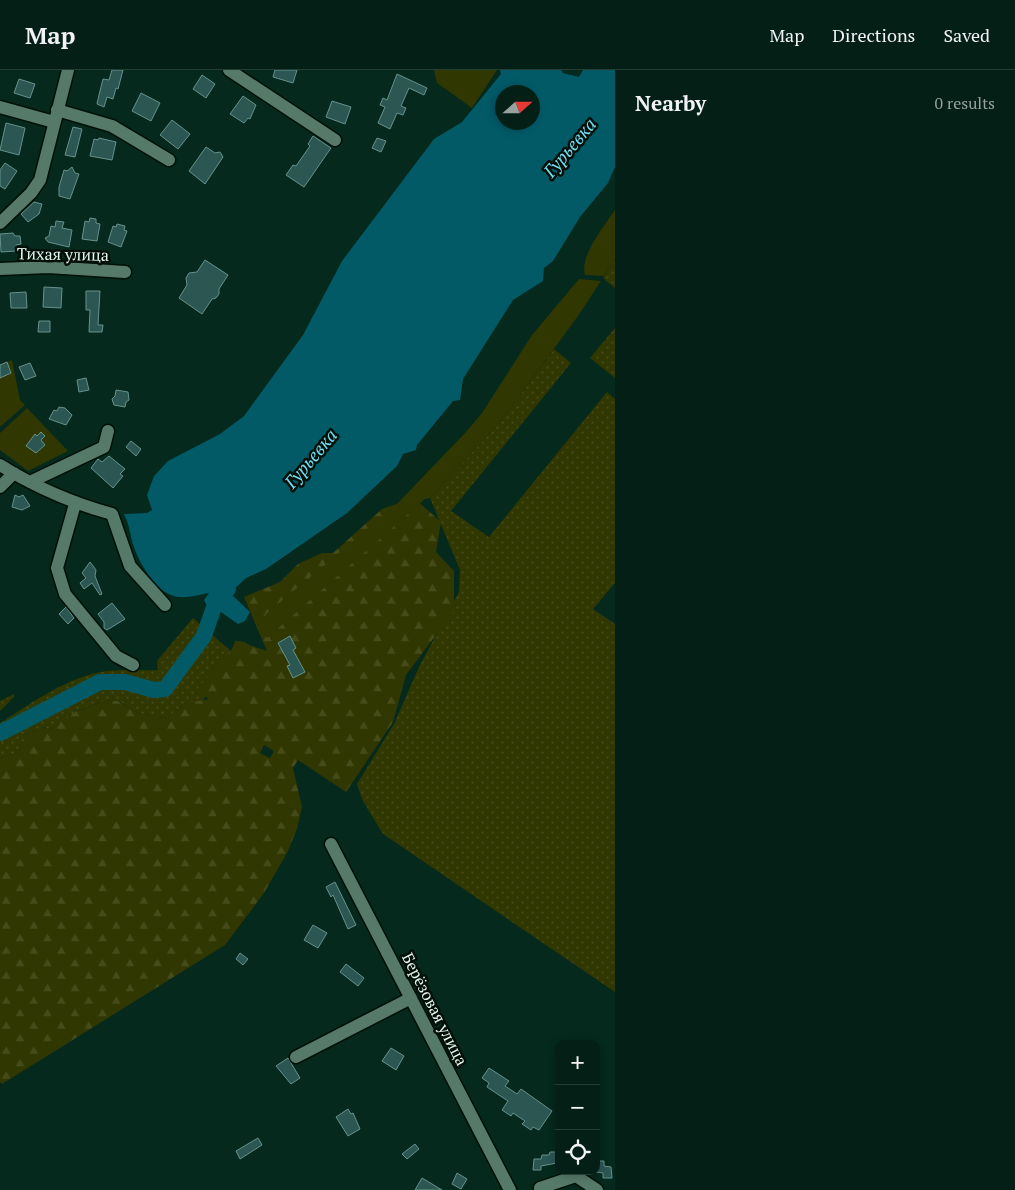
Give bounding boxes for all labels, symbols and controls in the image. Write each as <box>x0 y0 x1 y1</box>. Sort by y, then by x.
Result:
text: Map <box>25 19 75 51</box>
text: Map <box>769 23 804 47</box>
text: Directions <box>832 23 915 47</box>
text: Saved <box>943 23 990 47</box>
north arrow <box>495 85 540 130</box>
text: Nearby <box>635 89 706 117</box>
text: 0 results <box>935 92 995 114</box>
water label: Гурьевка <box>537 113 601 183</box>
street label: Тихая улица <box>17 242 109 266</box>
water label: Гурьевка <box>278 424 342 494</box>
street label: Берёзовая улица <box>397 949 473 1069</box>
map controls <box>555 1040 600 1175</box>
button: + <box>555 1040 600 1085</box>
button: − <box>555 1085 600 1130</box>
button: locate <box>555 1130 600 1175</box>

